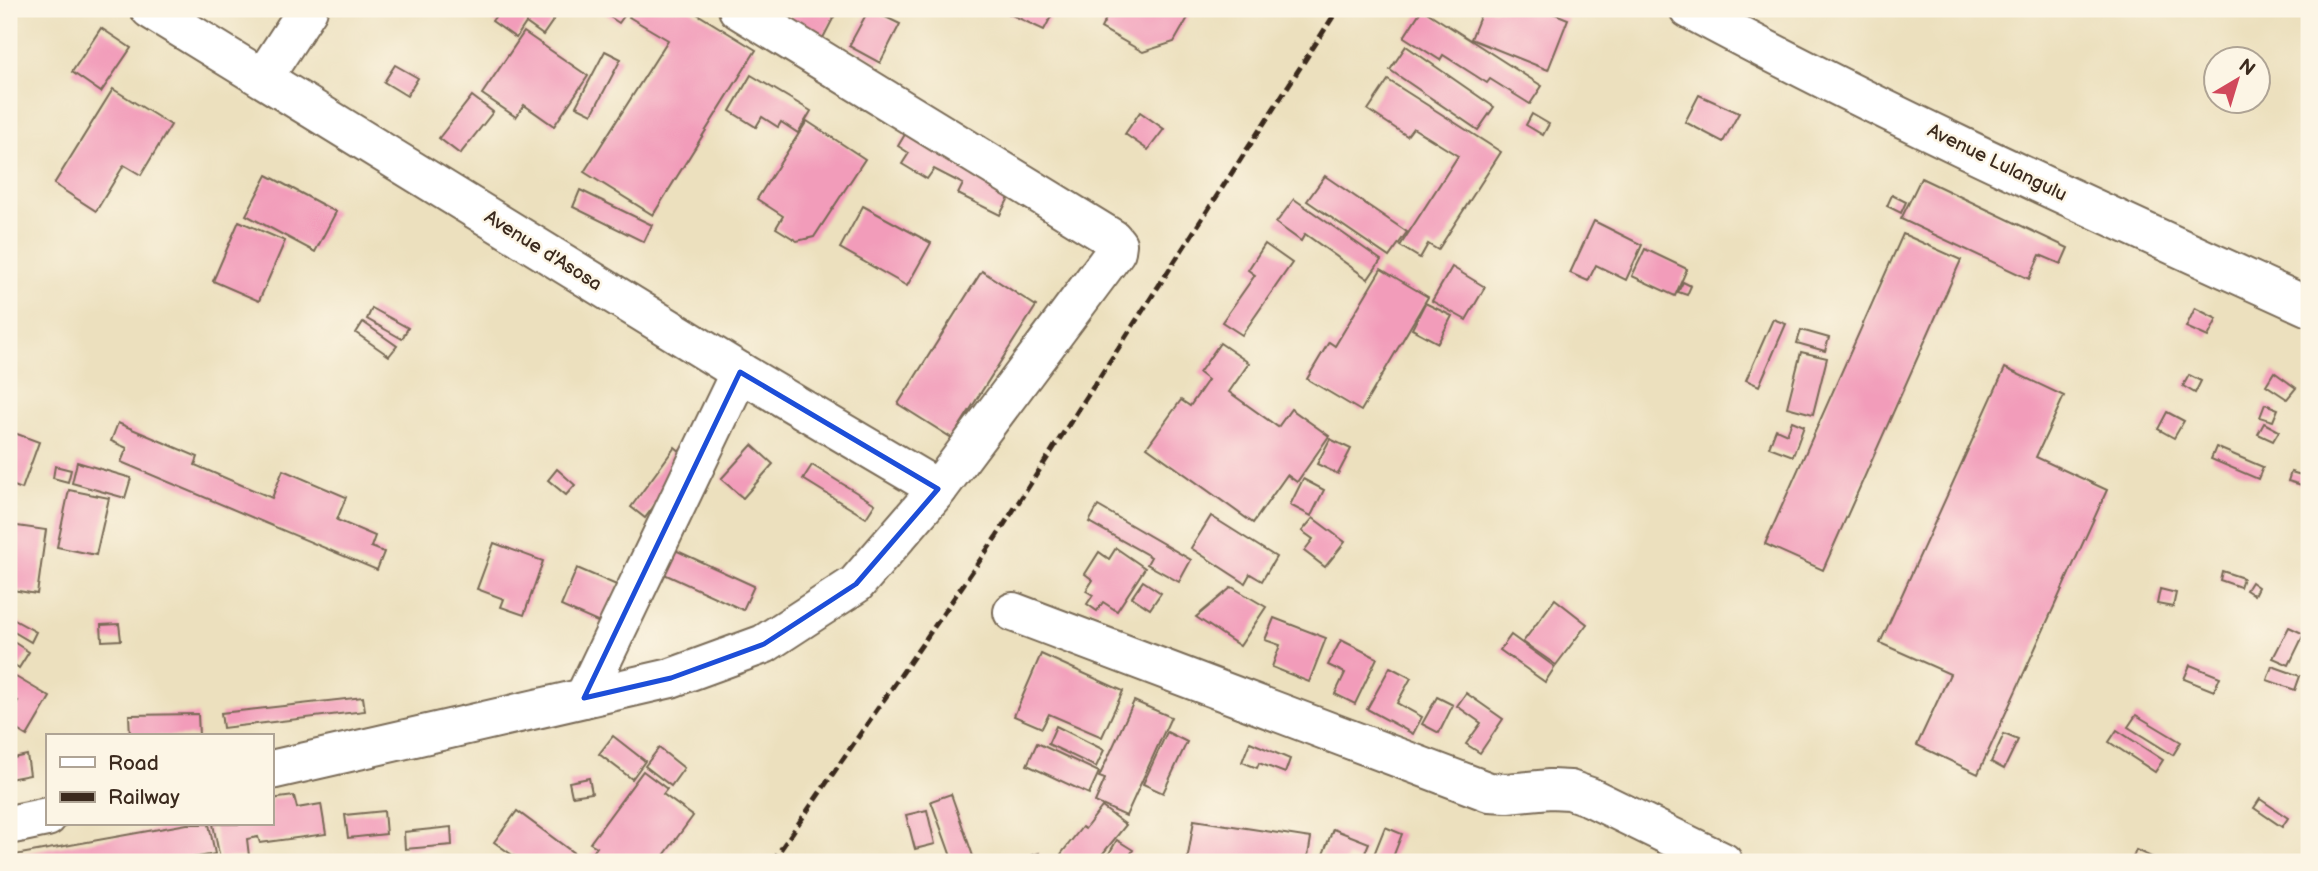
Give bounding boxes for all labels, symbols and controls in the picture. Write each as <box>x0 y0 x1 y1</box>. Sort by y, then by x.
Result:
north arrow <box>2202 46 2272 116</box>
text: N <box>2234 54 2259 81</box>
street label: Avenue Lulangulu <box>1923 119 2071 207</box>
street label: Avenue d'Asosa <box>480 206 606 296</box>
legend <box>46 734 273 826</box>
text: Road <box>108 751 159 776</box>
text: Railway <box>108 785 180 810</box>

